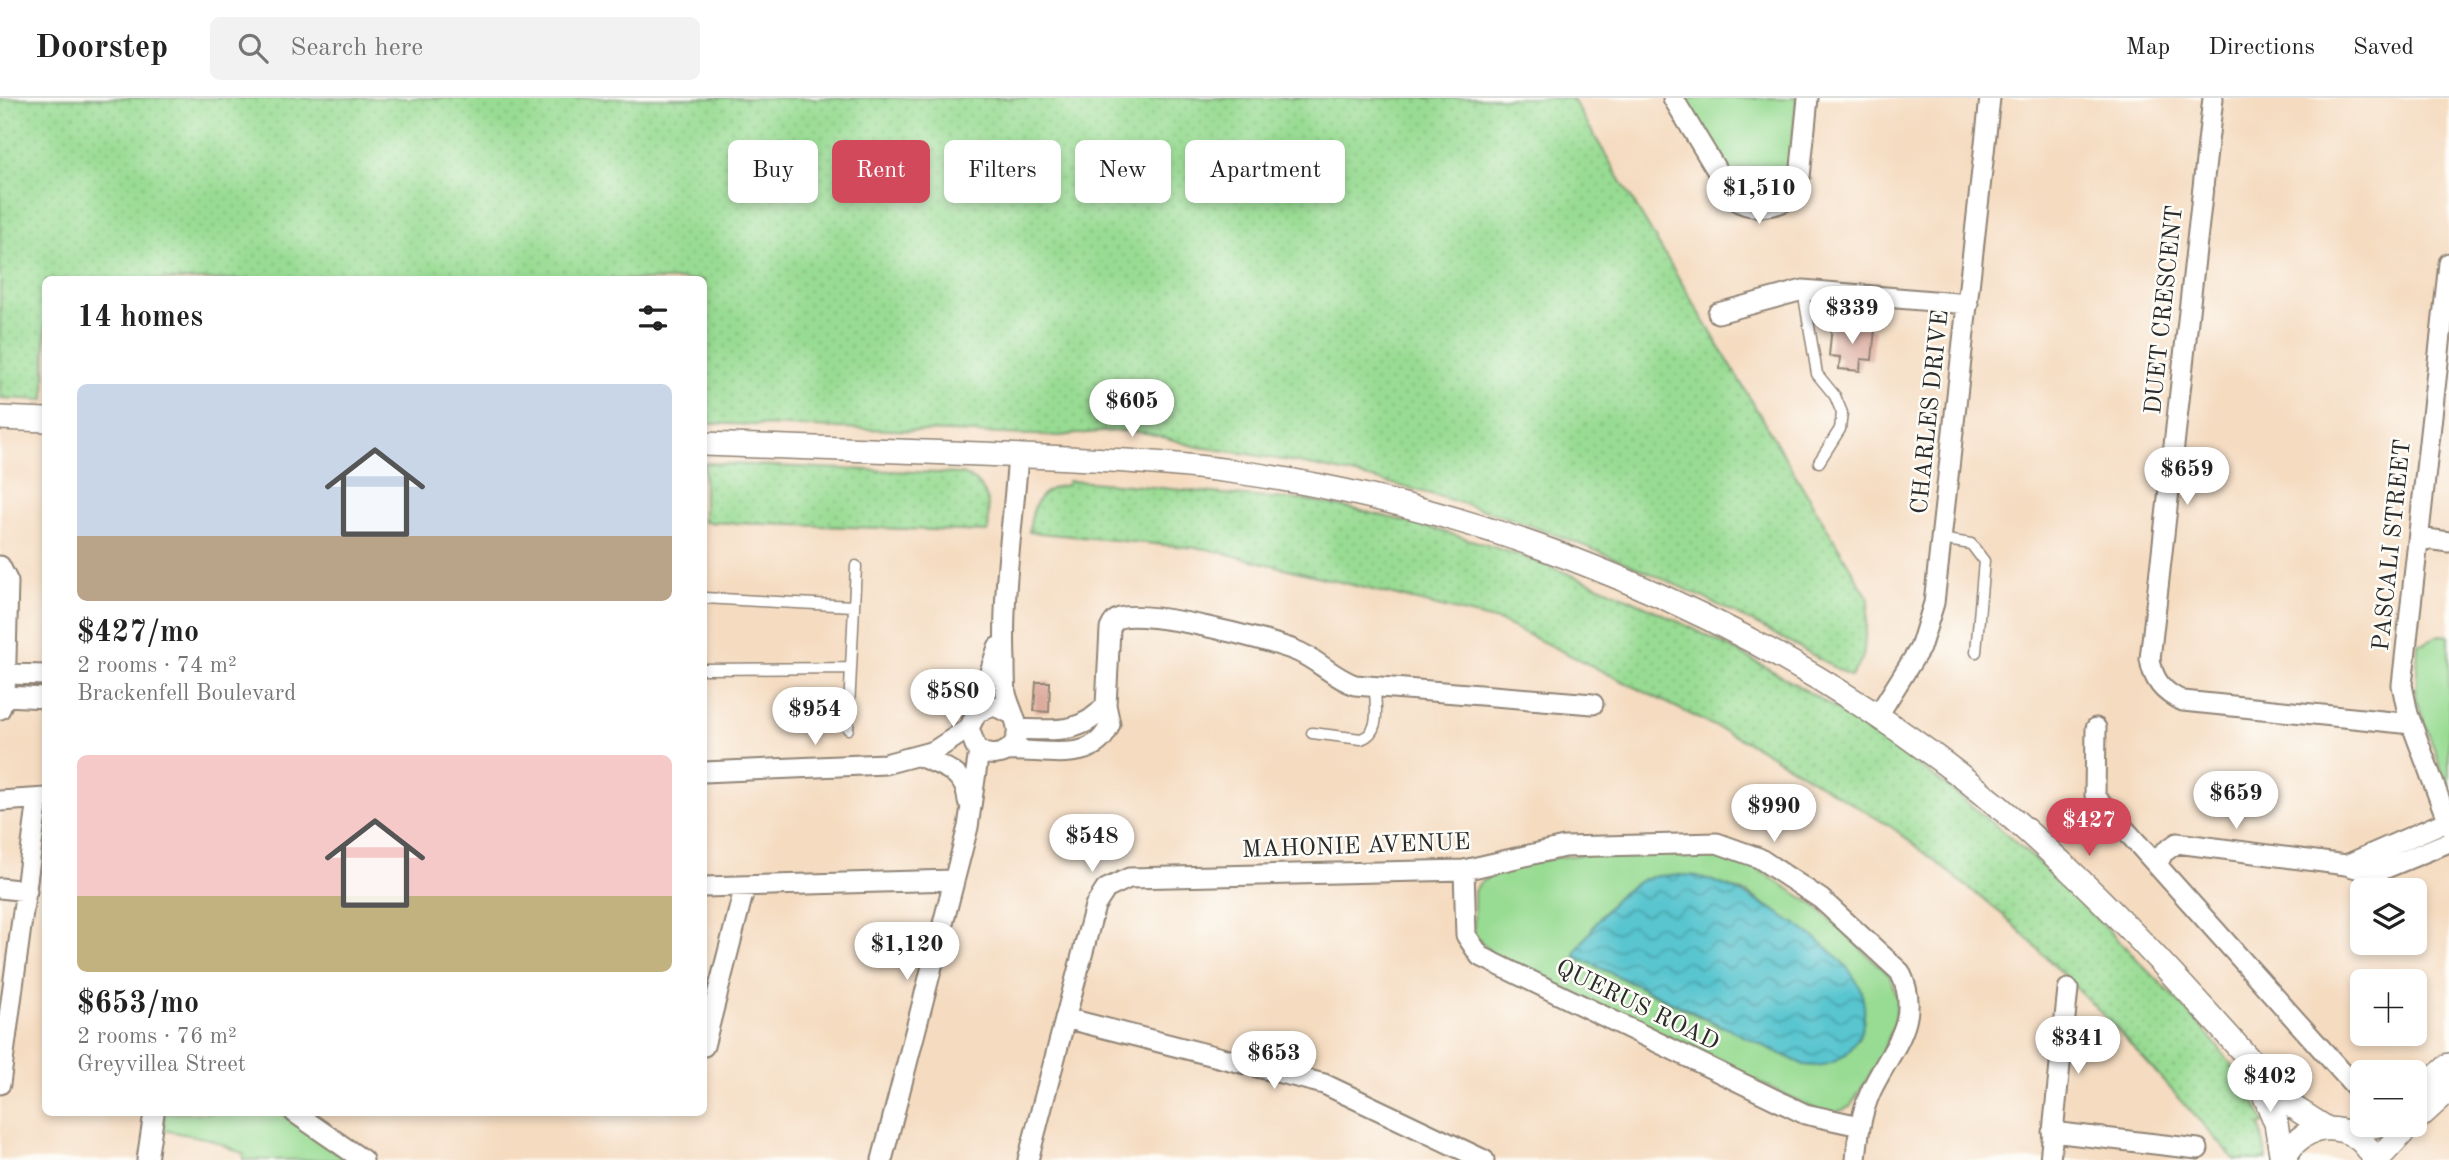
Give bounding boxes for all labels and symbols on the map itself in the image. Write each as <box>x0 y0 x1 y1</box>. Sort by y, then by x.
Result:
pin: $1,510 <box>1702 166 1816 226</box>
street label: DUET CRESCENT <box>2142 204 2188 416</box>
pin: $339 <box>1811 286 1893 346</box>
street label: CHARLES DRIVE <box>1908 309 1954 515</box>
pin: $605 <box>1091 380 1173 439</box>
street label: PASCALI STREET <box>2370 438 2416 652</box>
pin: $659 <box>2146 448 2228 507</box>
pin: $580 <box>912 670 994 729</box>
pin: $954 <box>774 688 856 747</box>
pin: $659 <box>2195 772 2277 831</box>
pin: $990 <box>1733 784 1815 844</box>
pin: $427 <box>2048 798 2130 858</box>
pin: $548 <box>1051 814 1133 874</box>
street label: MAHONIE AVENUE <box>1241 831 1471 863</box>
pin: $1,120 <box>850 922 964 982</box>
street label: QUERUS ROAD <box>1552 956 1722 1056</box>
pin: $341 <box>2037 1016 2119 1076</box>
pin: $653 <box>1233 1032 1315 1091</box>
pin: $402 <box>2229 1054 2311 1114</box>

